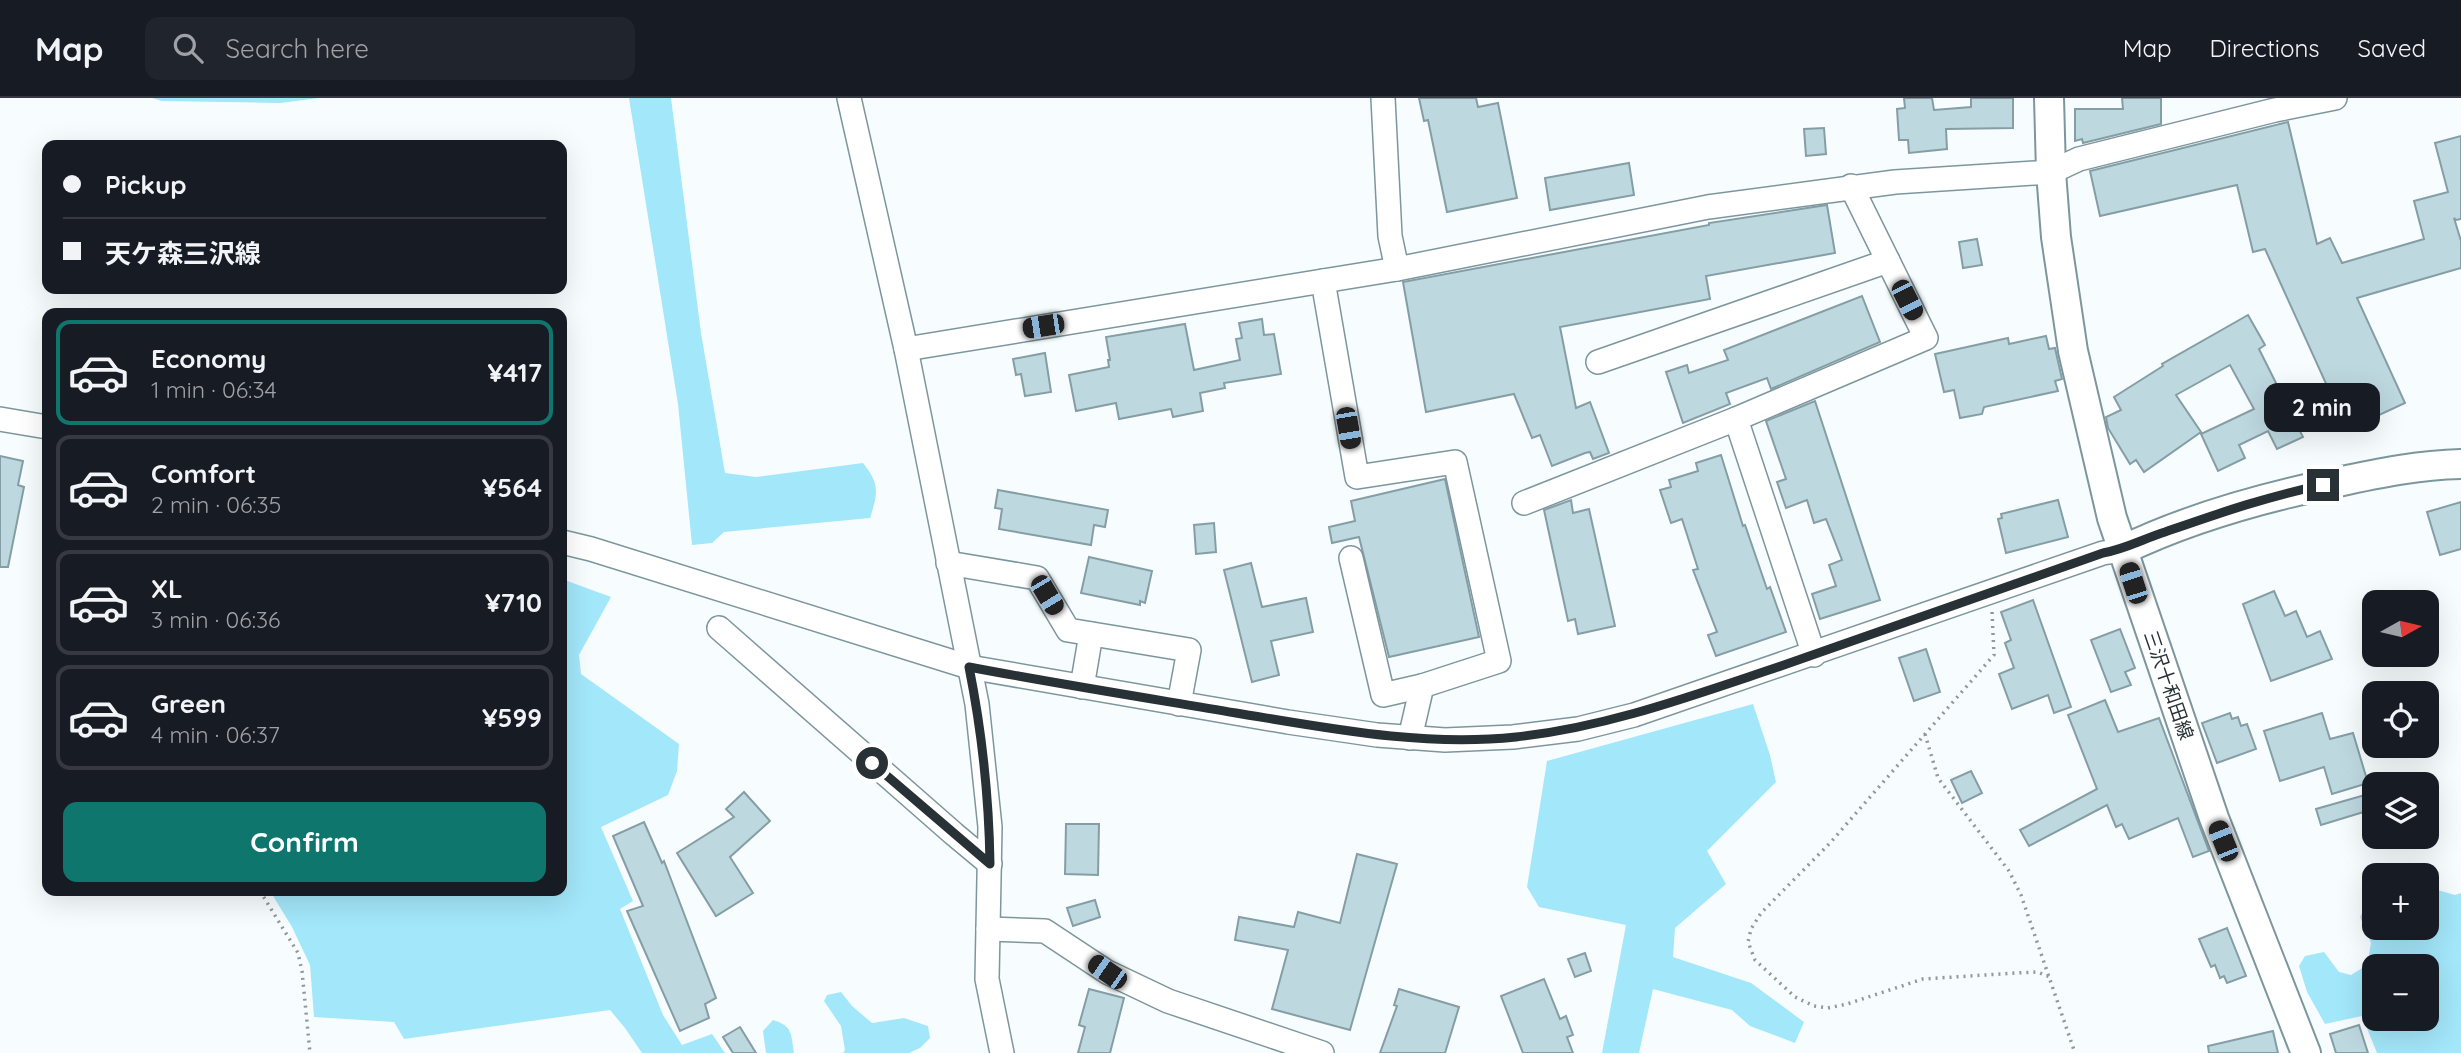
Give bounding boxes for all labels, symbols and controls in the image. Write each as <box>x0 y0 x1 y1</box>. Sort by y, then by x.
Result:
search box <box>145 17 635 80</box>
text: Map <box>35 28 103 69</box>
icon: search <box>169 29 207 67</box>
text: Search here <box>225 32 369 65</box>
text: Map <box>2123 33 2172 63</box>
text: Directions <box>2210 33 2320 63</box>
text: Saved <box>2358 33 2426 63</box>
text: Pickup <box>105 168 187 201</box>
text: 天ケ森三沢線 <box>105 237 261 270</box>
car <box>1889 277 1926 323</box>
car <box>1021 312 1066 340</box>
icon: car <box>67 341 130 404</box>
text: Economy <box>151 342 266 375</box>
text: ¥417 <box>488 356 542 389</box>
text: 1 min · 06:34 <box>151 375 277 404</box>
callout: 2 min <box>2265 384 2381 432</box>
text: 2 min <box>2292 393 2352 422</box>
car <box>1335 405 1362 451</box>
icon: car <box>67 456 130 519</box>
text: Comfort <box>151 457 256 490</box>
route end <box>2307 469 2339 501</box>
text: ¥564 <box>482 471 542 504</box>
text: 2 min · 06:35 <box>151 490 281 519</box>
car <box>2117 560 2150 606</box>
icon: car <box>67 571 130 634</box>
text: XL <box>151 572 183 605</box>
car <box>1028 572 1067 618</box>
text: ¥710 <box>485 586 542 619</box>
north arrow <box>2362 590 2440 667</box>
map controls <box>2362 590 2439 1031</box>
text: 3 min · 06:36 <box>151 605 280 634</box>
street label: 三沢十和田線 <box>2139 627 2199 743</box>
button: locate <box>2362 681 2439 758</box>
icon: car <box>67 686 130 749</box>
text: Green <box>151 687 226 720</box>
text: ¥599 <box>482 701 542 734</box>
text: 4 min · 06:37 <box>151 720 280 749</box>
route start <box>856 747 888 779</box>
button: layers <box>2362 772 2439 849</box>
button: Confirm <box>63 802 546 882</box>
car <box>2206 818 2241 864</box>
button: + <box>2362 863 2439 940</box>
car <box>1084 951 1131 993</box>
button: − <box>2362 954 2439 1031</box>

